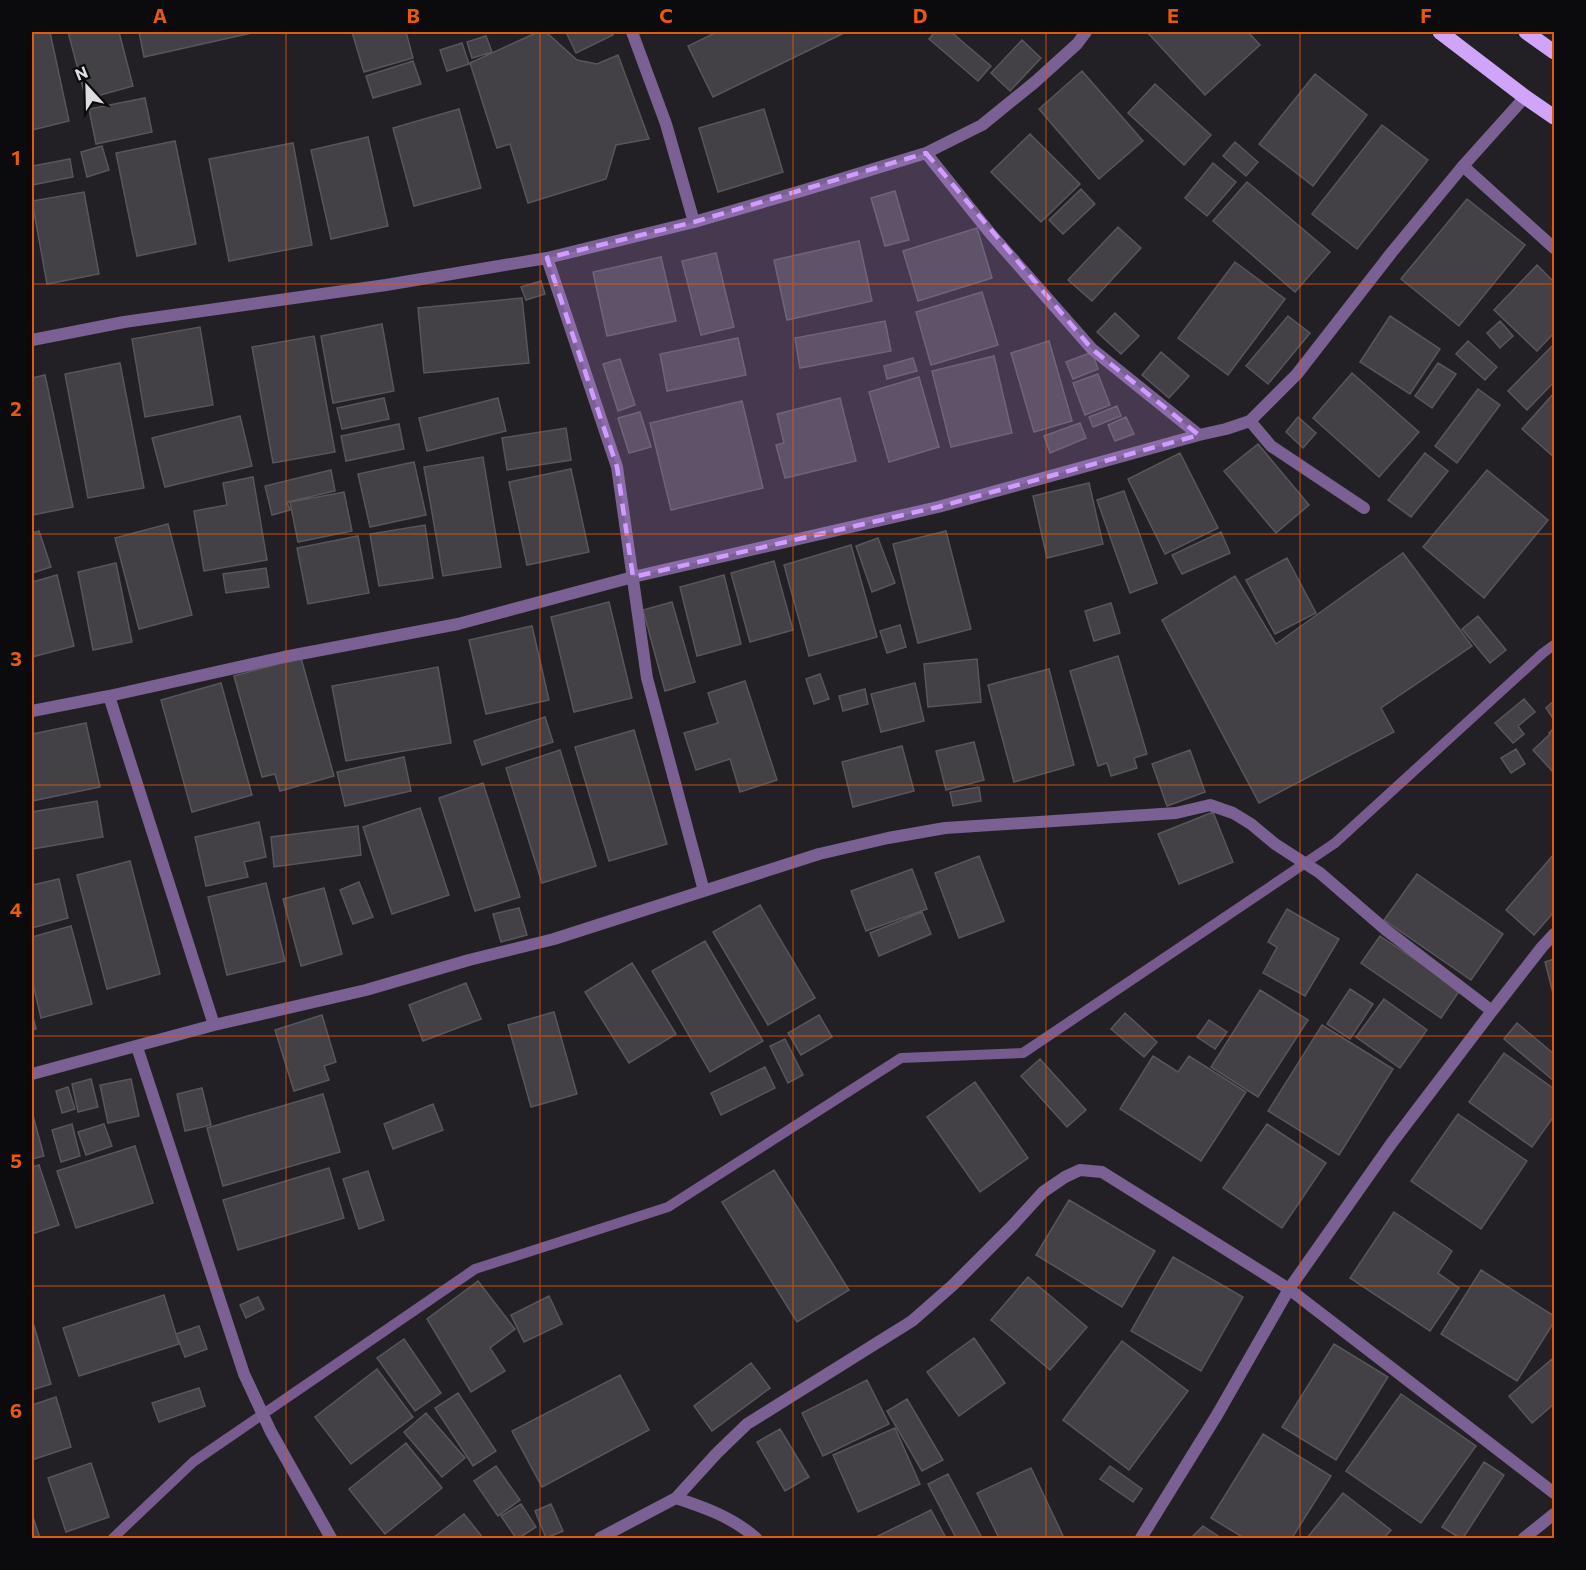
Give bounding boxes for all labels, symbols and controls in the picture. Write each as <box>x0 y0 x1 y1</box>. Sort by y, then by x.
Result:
text: A <box>153 3 167 27</box>
text: B <box>406 3 420 27</box>
text: C <box>659 3 673 27</box>
text: D <box>913 3 927 27</box>
text: E <box>1167 3 1179 27</box>
text: F <box>1420 3 1432 27</box>
north arrow <box>57 57 117 117</box>
text: N <box>72 62 90 84</box>
text: 1 <box>11 145 21 169</box>
text: 2 <box>10 396 22 420</box>
text: 3 <box>10 646 22 670</box>
text: 4 <box>10 897 22 921</box>
text: 5 <box>10 1148 22 1172</box>
text: 6 <box>10 1398 22 1422</box>

